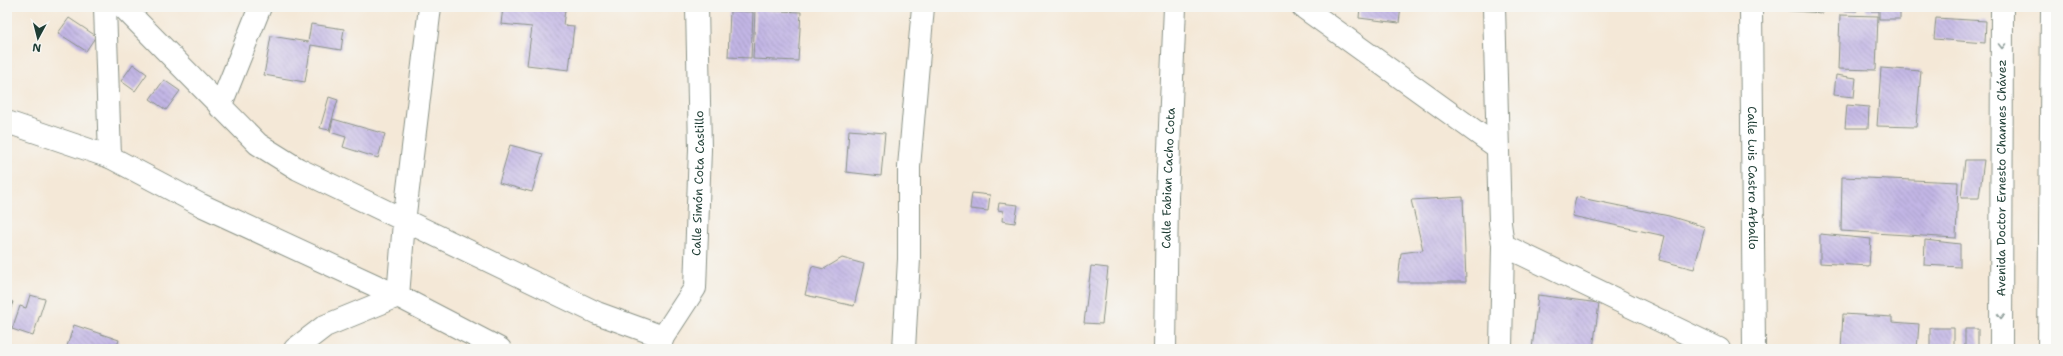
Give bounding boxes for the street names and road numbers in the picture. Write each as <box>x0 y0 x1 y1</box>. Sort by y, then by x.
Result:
street label: Avenida Doctor Ernesto Channes Chávez <box>1993 59 2010 297</box>
street label: Calle Luis Castro Arballo <box>1744 106 1761 250</box>
street label: Calle Fabian Cacho Cota <box>1158 107 1179 249</box>
street label: Calle Simón Cota Castillo <box>688 110 708 256</box>

